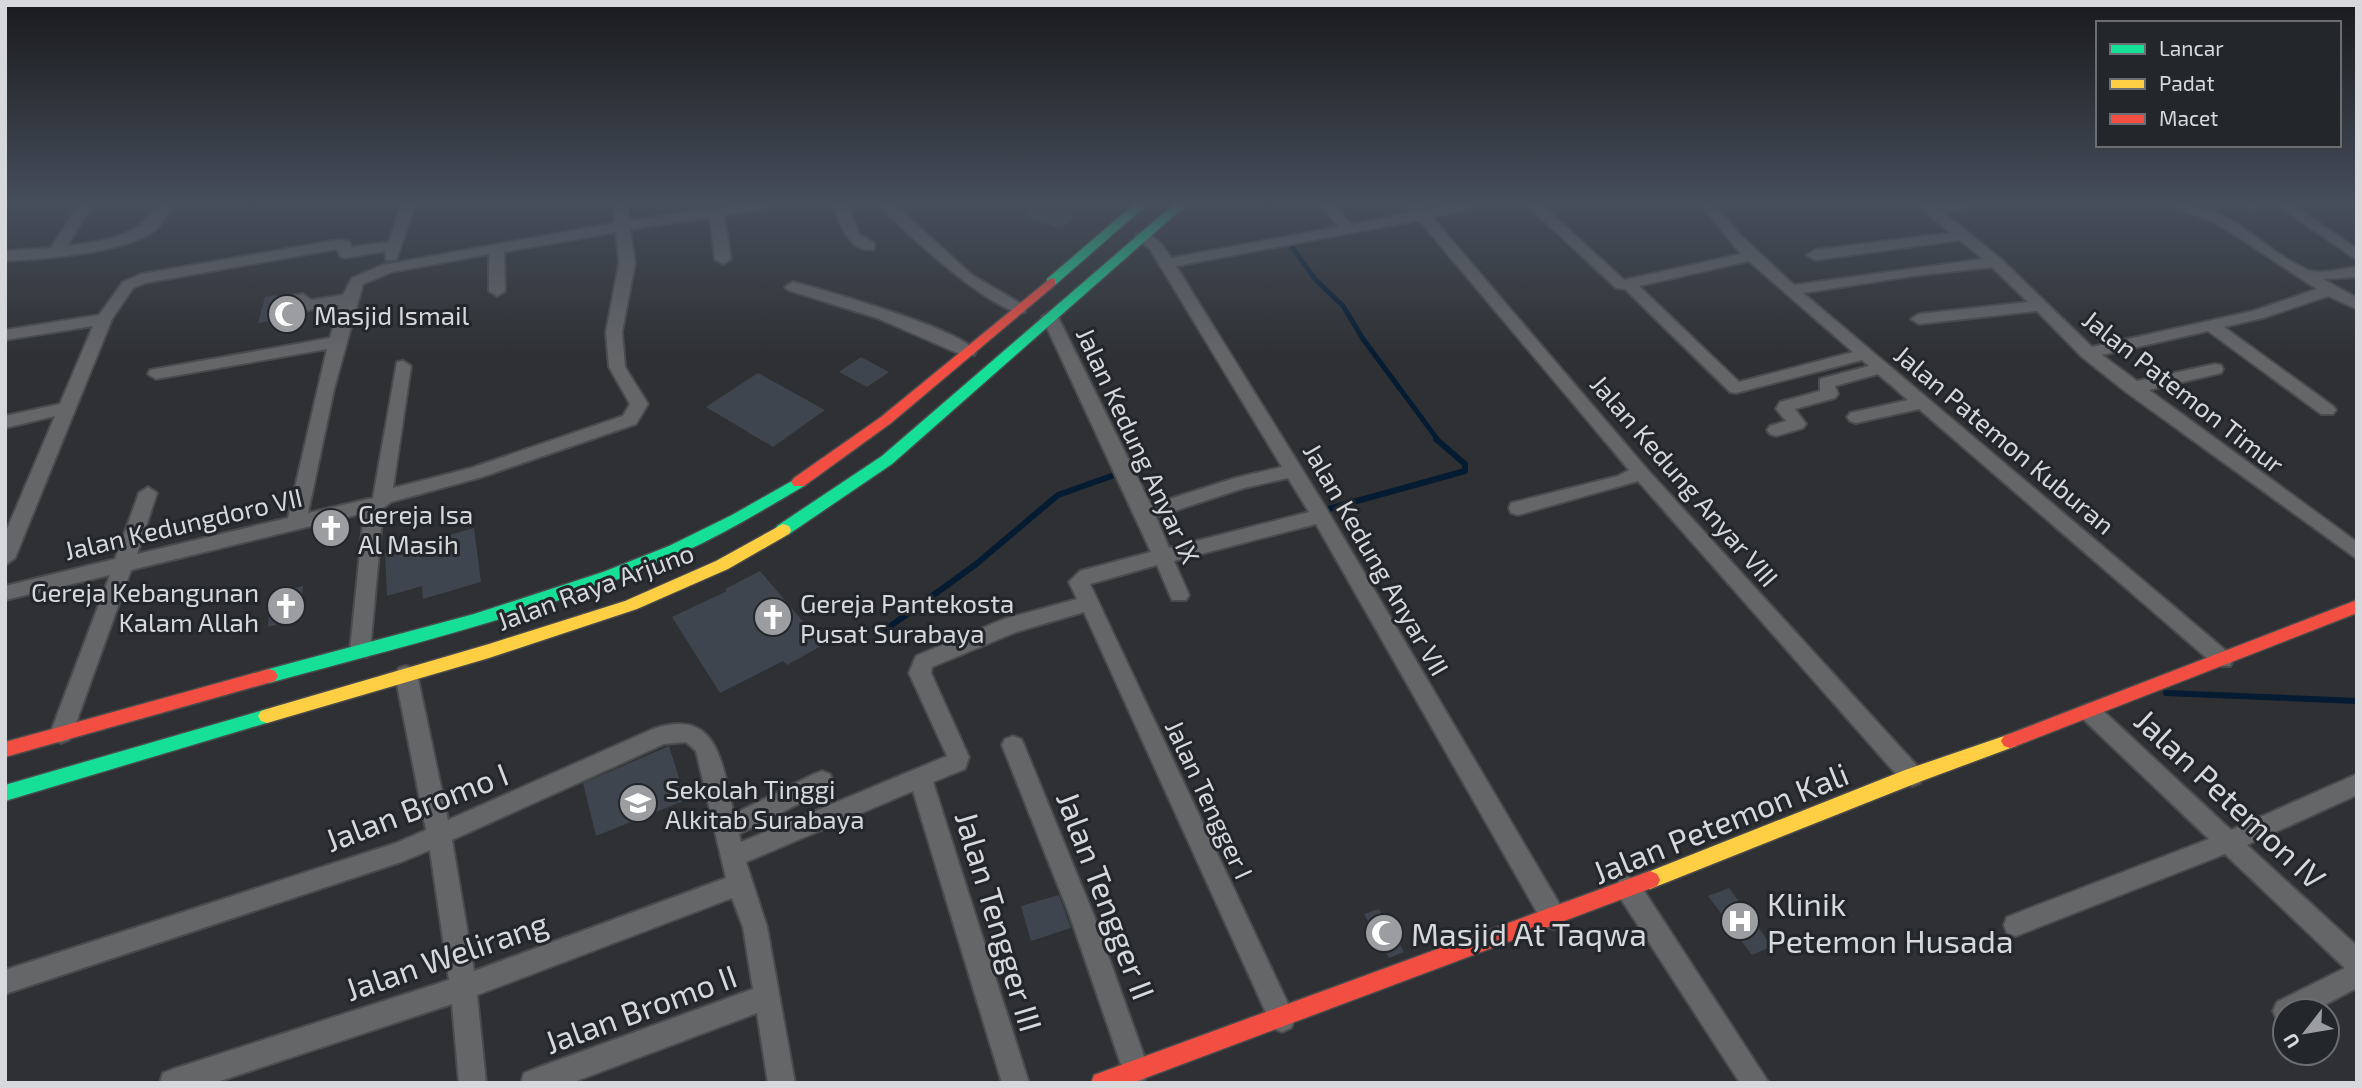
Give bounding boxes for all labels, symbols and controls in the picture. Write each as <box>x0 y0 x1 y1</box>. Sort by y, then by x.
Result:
legend <box>2096 21 2341 147</box>
text: Lancar <box>2159 35 2224 60</box>
text: Padat <box>2159 70 2214 95</box>
text: Macet <box>2159 105 2218 130</box>
mosque icon: Masjid Ismail <box>266 293 308 335</box>
place label: Masjid Ismail <box>314 299 469 330</box>
street label: Jalan Patemon Timur <box>2077 303 2291 479</box>
street label: Jalan Kedung Anyar IX <box>1071 322 1207 568</box>
street label: Jalan Patemon Kuburan <box>1889 338 2121 540</box>
street label: Jalan Kedung Anyar VIII <box>1585 368 1785 592</box>
street label: Jalan Kedung Anyar VII <box>1298 437 1456 681</box>
street label: Jalan Kedungdoro VII <box>61 481 305 565</box>
place label: Gereja Isa Al Masih <box>358 498 473 559</box>
church icon: Gereja Isa Al Masih <box>310 507 352 549</box>
street label: Jalan Raya Arjuno <box>492 536 698 636</box>
place label: Gereja Kebangunan Kalam Allah <box>31 576 259 637</box>
church icon: Gereja Kebangunan Kalam Allah <box>265 585 307 627</box>
place label: Gereja Pantekosta Pusat Surabaya <box>800 587 1014 648</box>
church icon: Gereja Pantekosta Pusat Surabaya <box>752 596 794 638</box>
street label: Jalan Petemon IV <box>2128 700 2334 896</box>
street label: Jalan Tengger I <box>1160 714 1260 884</box>
street label: Jalan Petemon Kali <box>1587 753 1853 891</box>
street label: Jalan Bromo I <box>319 754 513 858</box>
place label: Sekolah Tinggi Alkitab Surabaya <box>665 773 864 834</box>
school or university icon: Sekolah Tinggi Alkitab Surabaya <box>617 782 659 824</box>
street label: Jalan Tengger II <box>1050 785 1164 1005</box>
street label: Jalan Tengger III <box>948 806 1052 1036</box>
place label: Klinik Petemon Husada <box>1767 884 2014 959</box>
hospital icon: Klinik Petemon Husada <box>1719 900 1761 942</box>
street label: Jalan Welirang <box>340 902 553 1007</box>
mosque icon: Masjid At Taqwa <box>1363 912 1405 954</box>
place label: Masjid At Taqwa <box>1411 914 1647 953</box>
street label: Jalan Bromo II <box>539 956 741 1060</box>
north arrow <box>2271 997 2341 1067</box>
text: U <box>2278 1029 2304 1053</box>

